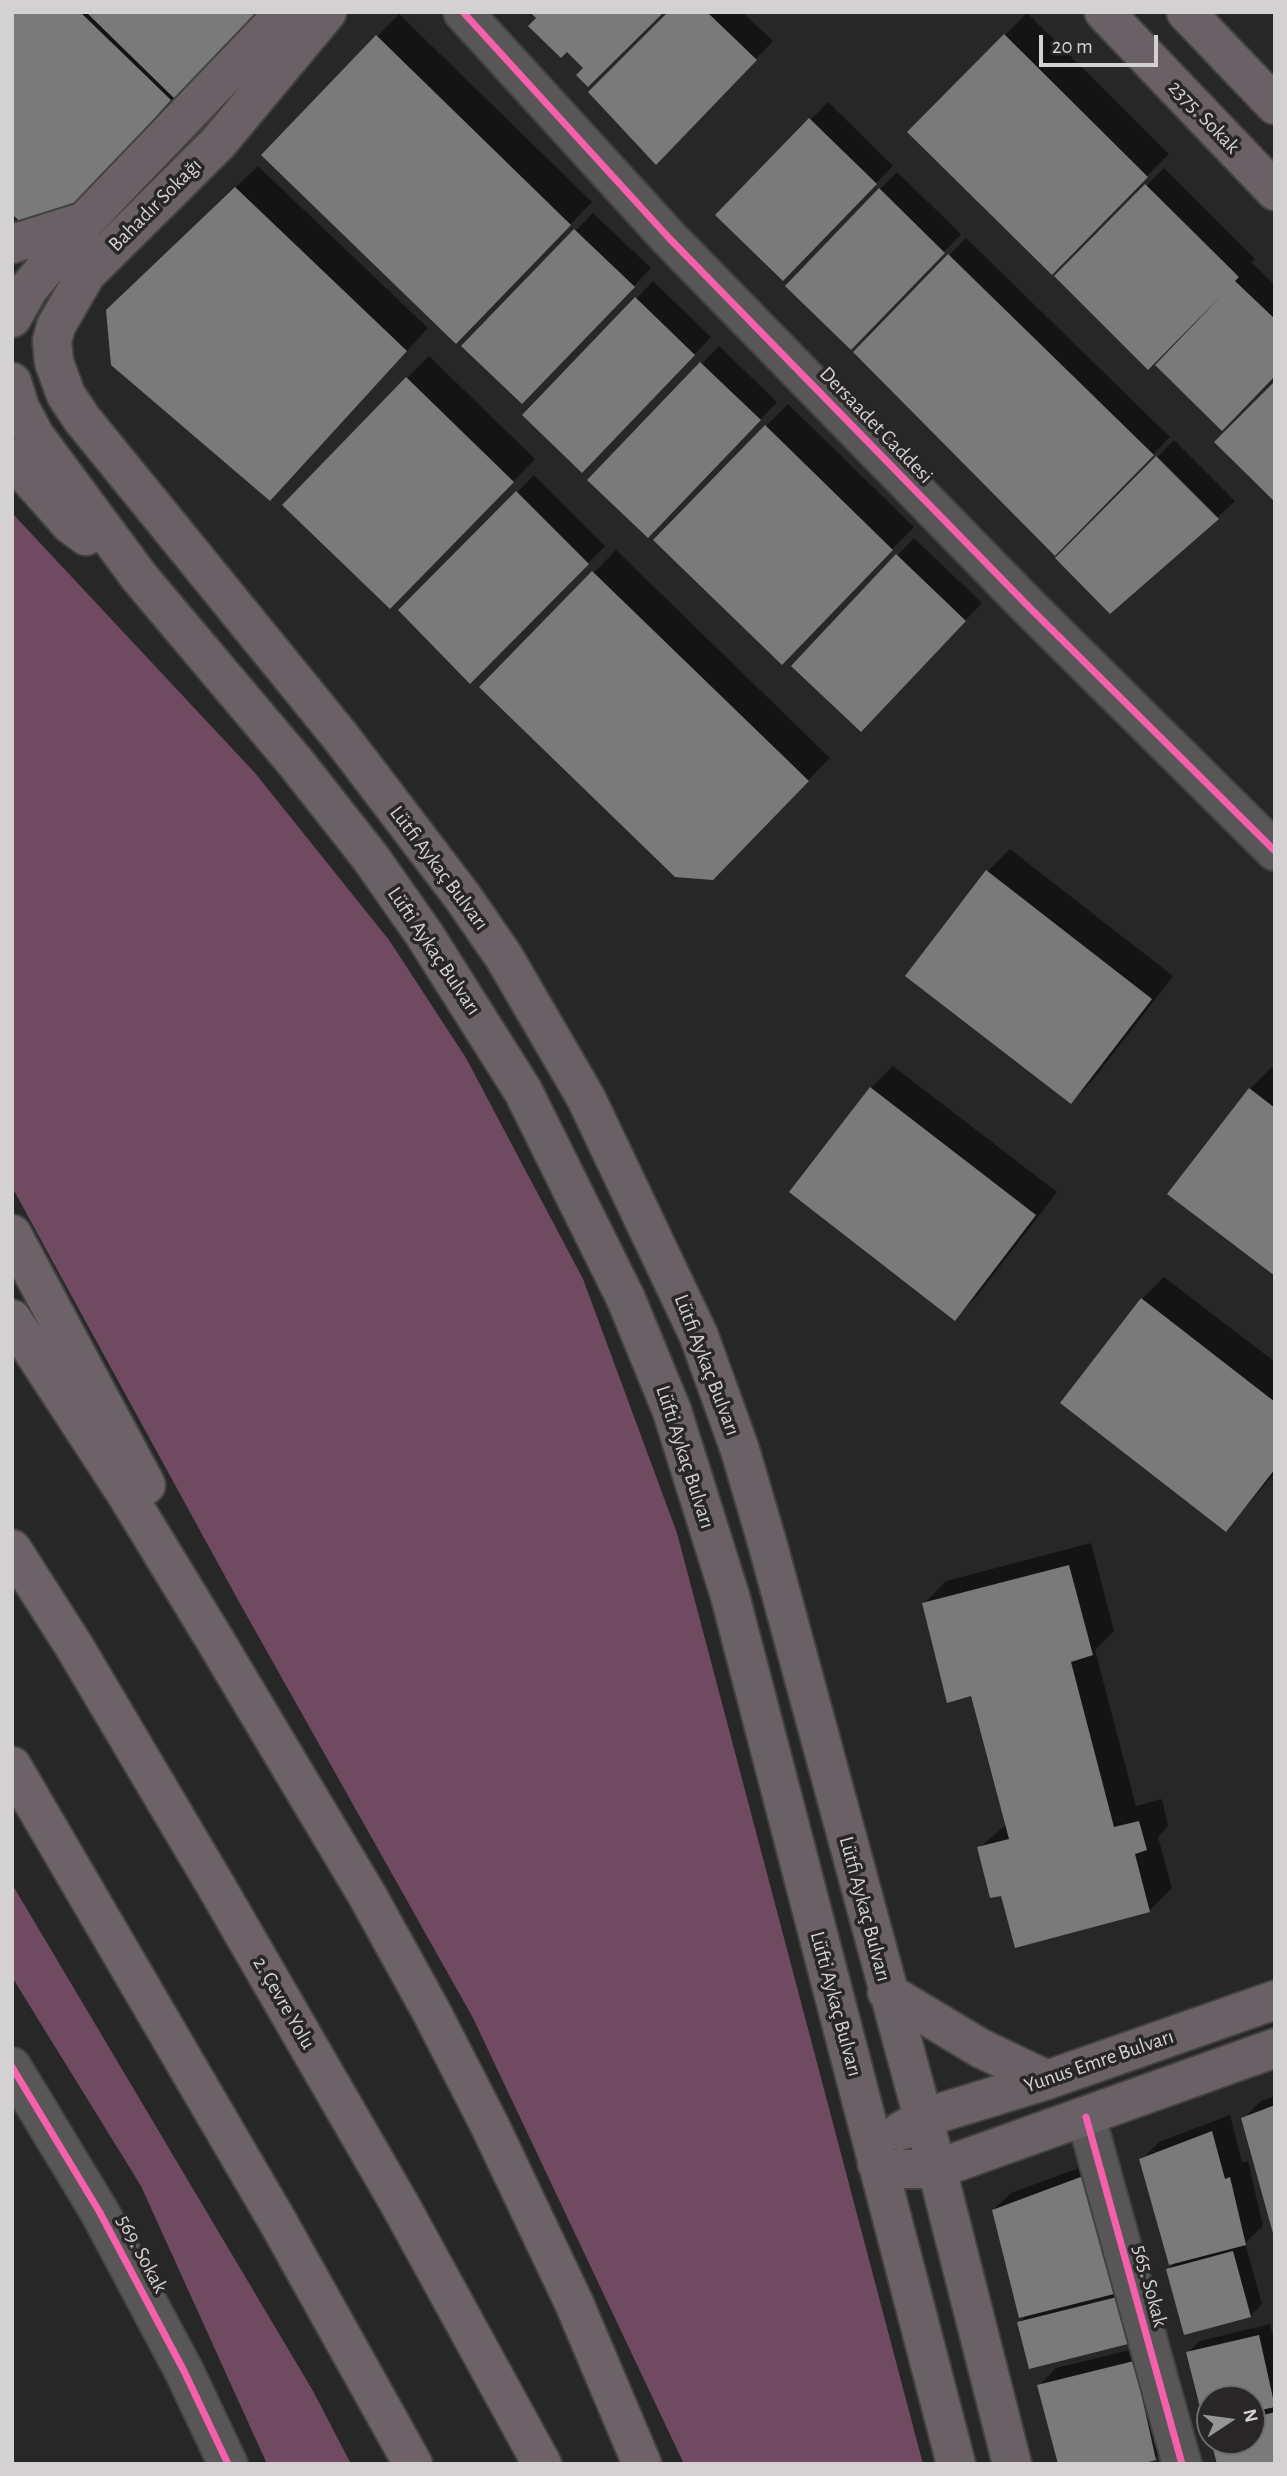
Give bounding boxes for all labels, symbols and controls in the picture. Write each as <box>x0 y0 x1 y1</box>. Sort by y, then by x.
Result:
scale bar <box>1042 21 1161 65</box>
text: 20 m <box>1052 36 1093 57</box>
street label: 2375. Sokak <box>1163 75 1245 159</box>
street label: Bahadır Sokağı <box>103 153 207 257</box>
street label: Dersaadet Caddesi <box>814 361 938 489</box>
street label: Lütfi Aykaç Bulvarı <box>384 801 494 935</box>
street label: Lüfti Aykaç Bulvarı <box>382 882 486 1020</box>
street label: Lütfi Aykaç Bulvarı <box>668 1291 746 1439</box>
street label: Lüfti Aykaç Bulvarı <box>650 1382 720 1532</box>
street label: Lütfi Aykaç Bulvarı <box>833 1834 897 1984</box>
street label: Lüfti Aykaç Bulvarı <box>805 1929 867 2079</box>
street label: 2. Çevre Yolu <box>247 1952 321 2054</box>
street label: Yunus Emre Bulvarı <box>1021 2024 1177 2098</box>
street label: 569. Sokak <box>111 2211 173 2297</box>
street label: 565. Sokak <box>1127 2242 1173 2330</box>
north arrow <box>1196 2385 1266 2455</box>
text: N <box>1239 2407 1261 2424</box>

